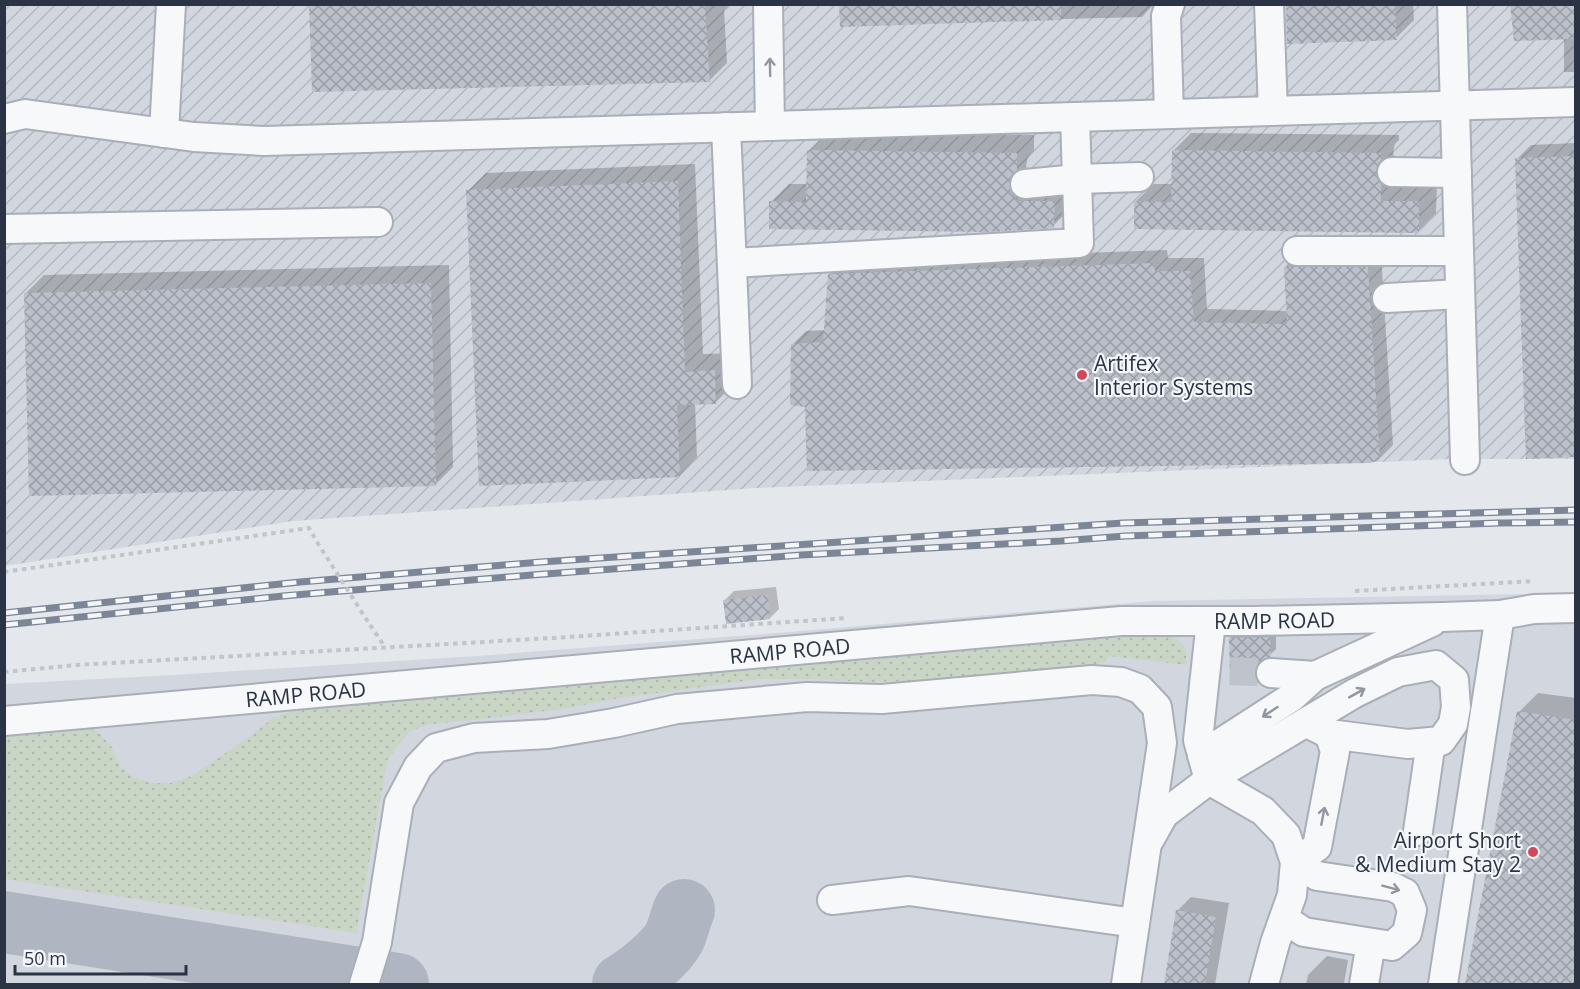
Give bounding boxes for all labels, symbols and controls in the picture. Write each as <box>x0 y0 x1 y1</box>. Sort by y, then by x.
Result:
one-way arrow <box>764 58 776 78</box>
place label: Artifex Interior Systems <box>1094 349 1253 401</box>
marker: Artifex Interior Systems <box>1075 368 1089 382</box>
street label: RAMP ROAD <box>1214 605 1335 635</box>
street label: RAMP ROAD <box>728 631 851 670</box>
street label: RAMP ROAD <box>244 675 367 713</box>
one-way arrow <box>1348 687 1365 699</box>
one-way arrow <box>1261 705 1278 718</box>
one-way arrow <box>1318 807 1329 826</box>
place label: Airport Short & Medium Stay 2 <box>1355 826 1521 878</box>
marker: Airport Short & Medium Stay 2 <box>1526 845 1540 859</box>
one-way arrow <box>1381 883 1400 894</box>
scale bar <box>15 938 186 976</box>
text: 50 m <box>24 946 66 970</box>

